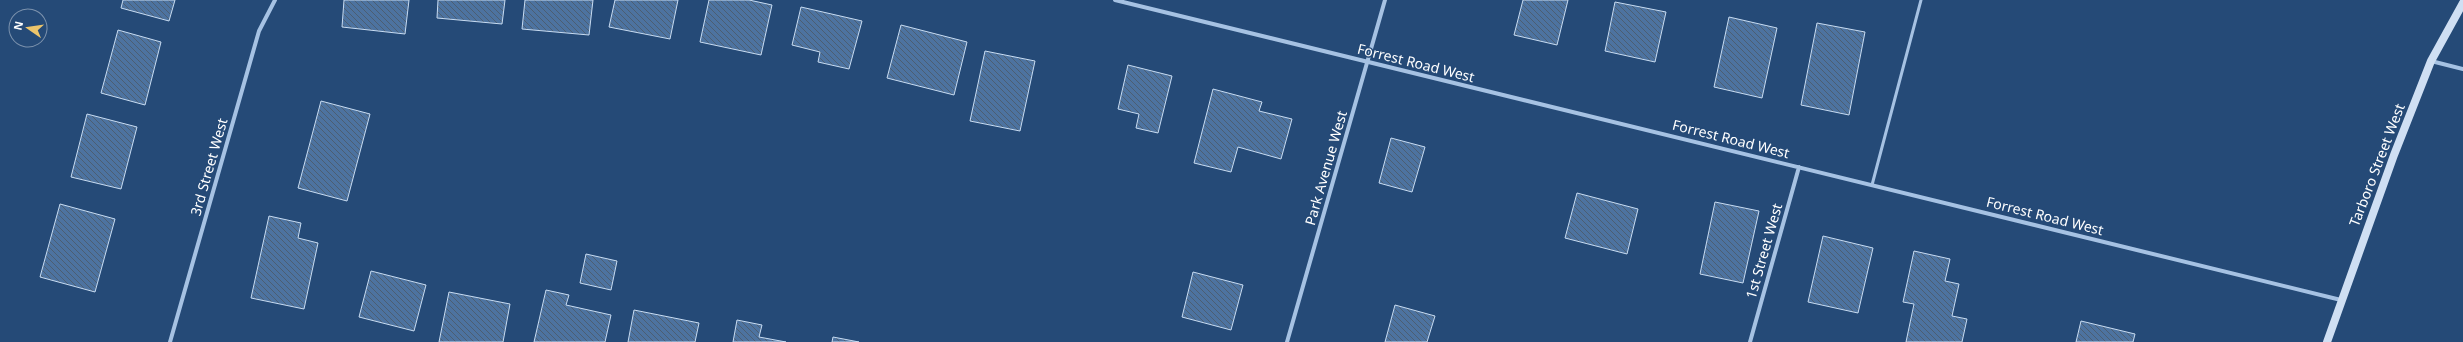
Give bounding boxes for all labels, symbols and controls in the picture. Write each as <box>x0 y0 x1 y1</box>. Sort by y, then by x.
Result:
north arrow <box>8 8 48 48</box>
text: N <box>9 20 26 32</box>
street label: Forrest Road West <box>1356 39 1477 86</box>
street label: Tarboro Street West <box>2344 101 2409 229</box>
street label: Park Avenue West <box>1300 108 1351 227</box>
street label: Forrest Road West <box>1671 115 1792 162</box>
street label: 3rd Street West <box>185 116 232 218</box>
street label: Forrest Road West <box>1985 192 2106 239</box>
street label: 1st Street West <box>1741 201 1786 301</box>

